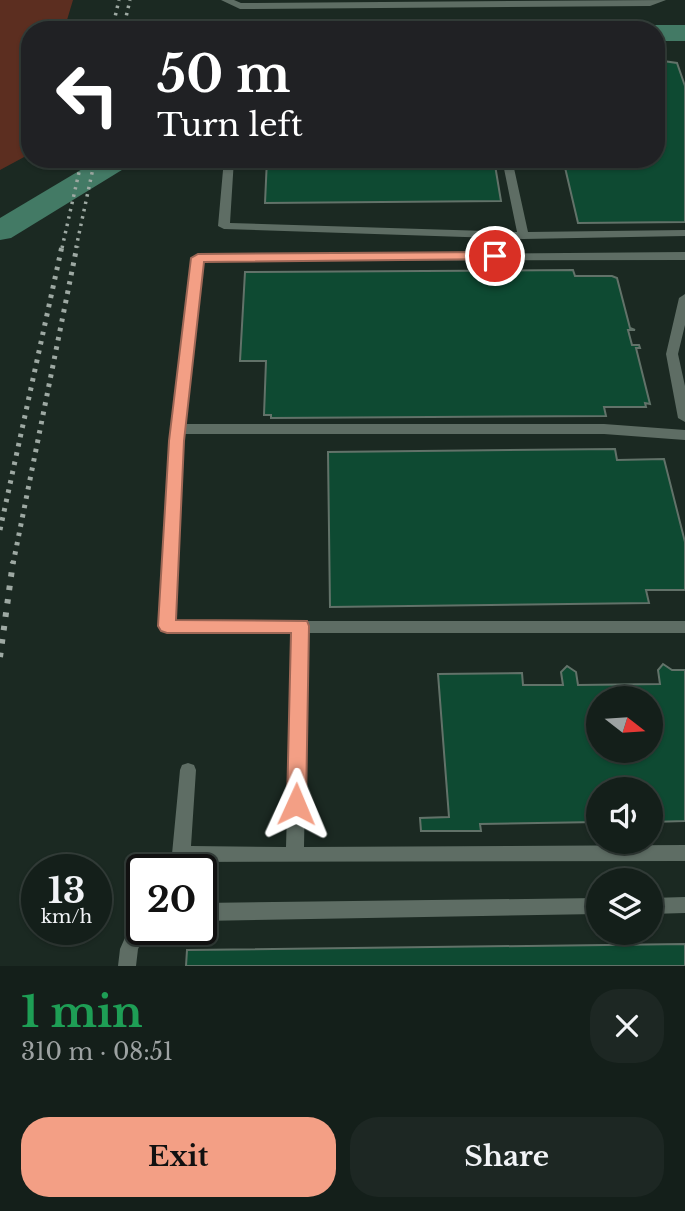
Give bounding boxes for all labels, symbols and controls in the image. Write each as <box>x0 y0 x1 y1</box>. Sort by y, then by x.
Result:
text: 50 m <box>157 44 290 105</box>
icon: left <box>42 49 133 140</box>
text: Turn left <box>157 105 303 145</box>
pin <box>465 226 525 286</box>
icon: arrive <box>476 237 514 275</box>
north arrow <box>586 686 663 763</box>
map controls <box>586 686 663 945</box>
position arrow <box>259 767 333 841</box>
button: sound <box>586 777 663 854</box>
speed limit sign: 20 <box>126 854 217 945</box>
button: layers <box>586 868 663 945</box>
text: 13 <box>48 869 85 912</box>
text: km/h <box>41 906 92 928</box>
text: 1 min <box>21 986 143 1038</box>
button: close <box>590 989 664 1063</box>
text: 310 m · 08:51 <box>21 1038 173 1066</box>
button: Exit <box>21 1117 336 1197</box>
button: Share <box>350 1117 664 1197</box>

